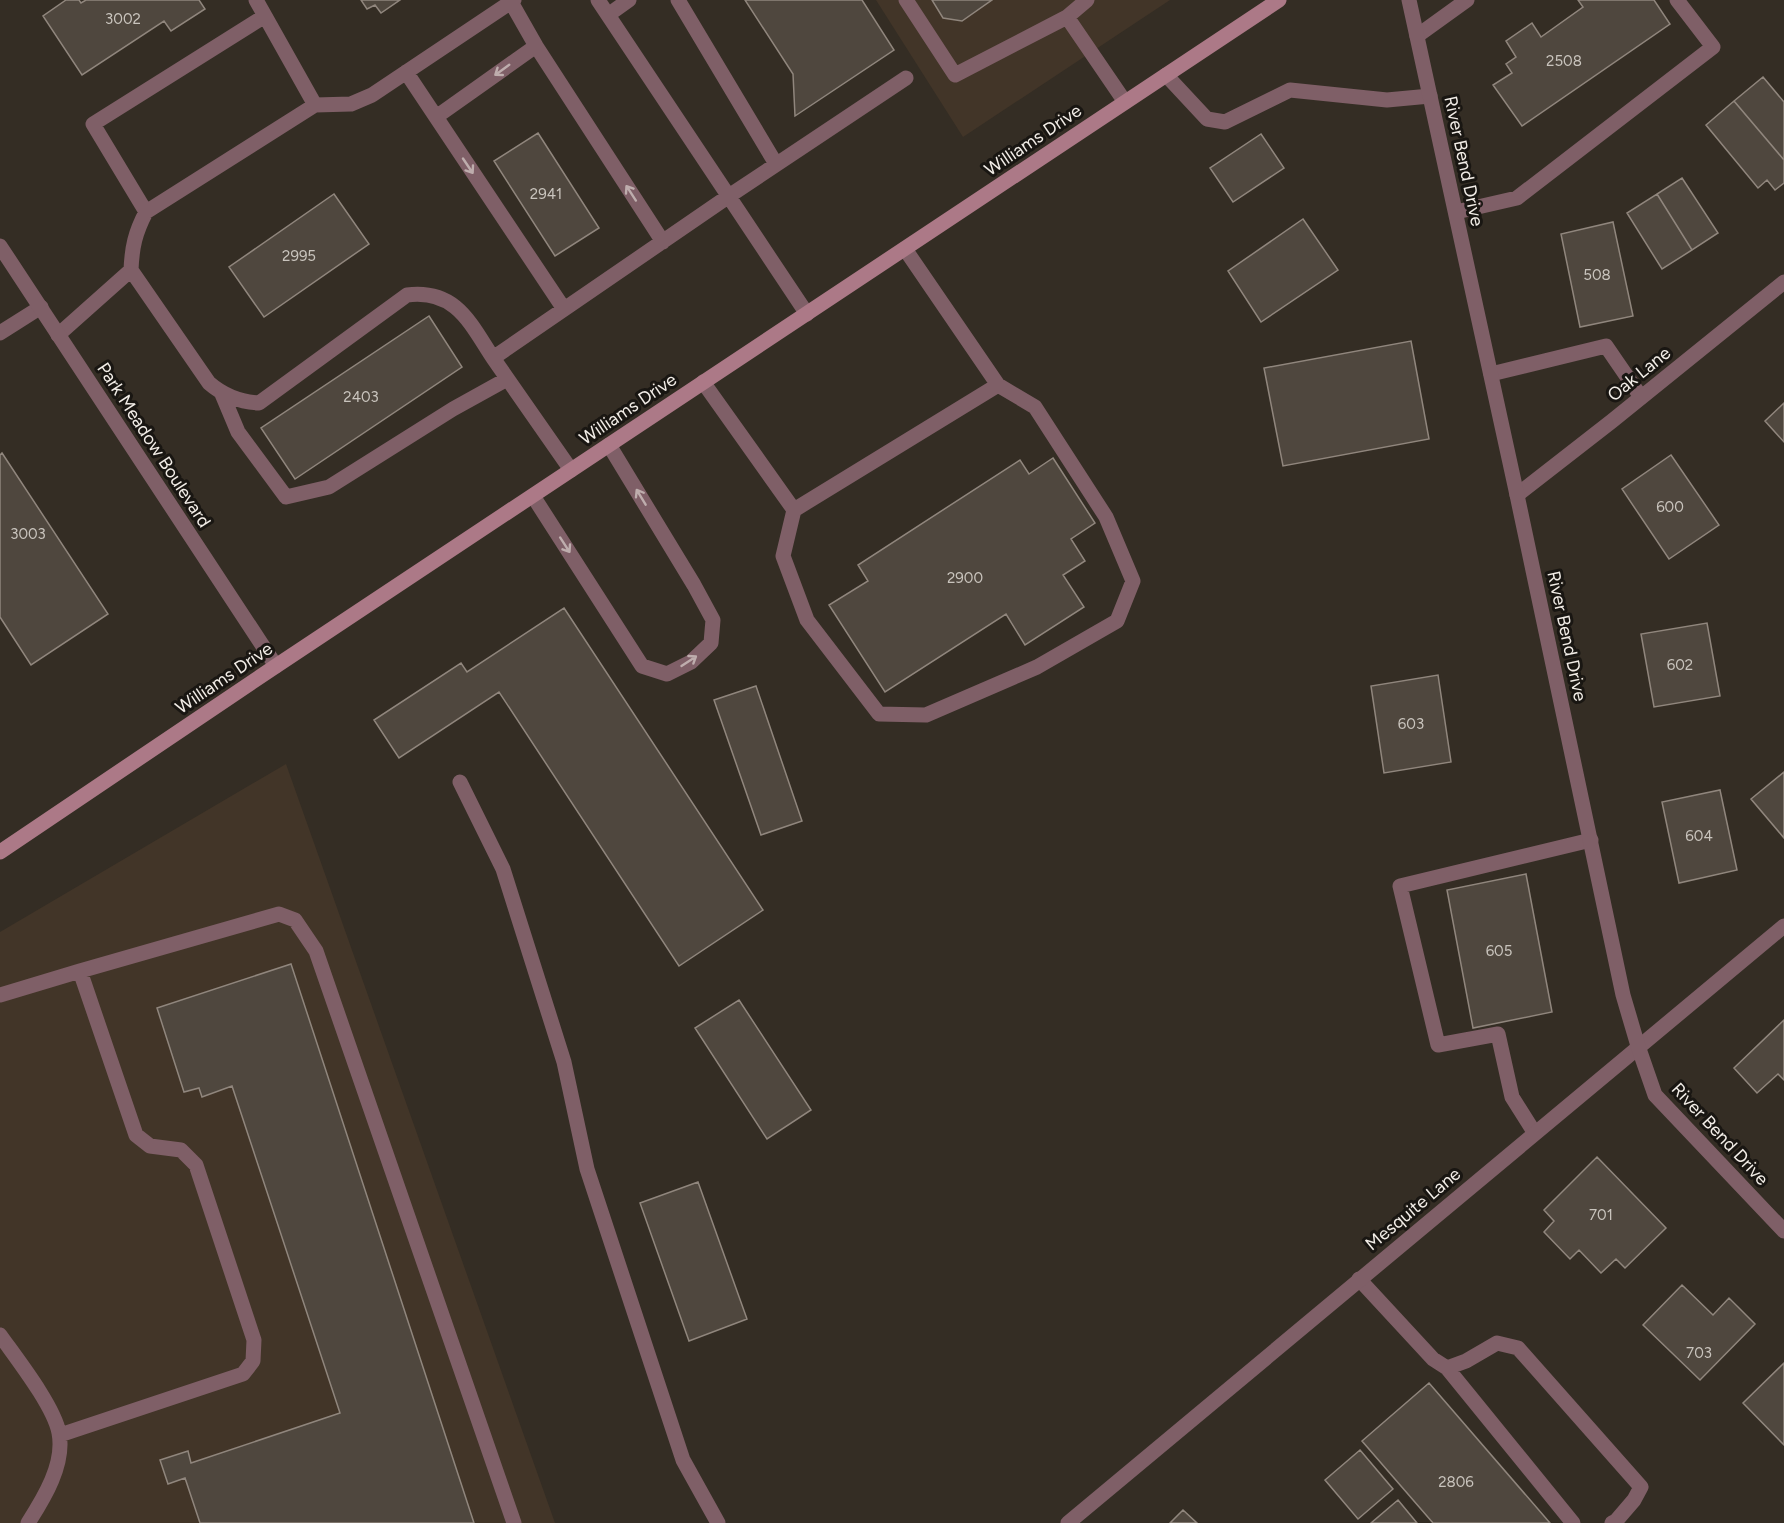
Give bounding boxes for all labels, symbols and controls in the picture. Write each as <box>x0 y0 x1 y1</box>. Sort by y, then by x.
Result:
house number: 3002 <box>105 10 141 28</box>
house number: 2508 <box>1546 52 1582 70</box>
one-way arrow <box>495 64 511 76</box>
street label: River Bend Drive <box>1439 94 1489 228</box>
street label: Williams Drive <box>980 99 1086 181</box>
one-way arrow <box>463 157 475 174</box>
one-way arrow <box>624 184 637 201</box>
house number: 2941 <box>530 185 562 203</box>
house number: 2995 <box>282 247 316 265</box>
house number: 508 <box>1583 266 1611 284</box>
street label: Oak Lane <box>1603 342 1675 406</box>
street label: Park Meadow Boulevard <box>92 358 216 532</box>
street label: Williams Drive <box>575 368 681 450</box>
house number: 2403 <box>343 388 379 406</box>
one-way arrow <box>634 489 646 506</box>
house number: 600 <box>1656 498 1684 516</box>
house number: 3003 <box>10 525 46 543</box>
one-way arrow <box>559 536 571 553</box>
house number: 2900 <box>947 569 983 587</box>
street label: River Bend Drive <box>1542 569 1592 703</box>
street label: Williams Drive <box>171 637 277 719</box>
one-way arrow <box>680 655 697 667</box>
house number: 602 <box>1667 656 1693 674</box>
house number: 603 <box>1398 715 1424 733</box>
house number: 604 <box>1685 827 1713 845</box>
house number: 605 <box>1486 942 1512 960</box>
street label: River Bend Drive <box>1667 1078 1773 1190</box>
street label: Mesquite Lane <box>1361 1163 1465 1255</box>
house number: 701 <box>1589 1206 1613 1224</box>
house number: 703 <box>1686 1344 1712 1362</box>
house number: 2806 <box>1438 1473 1474 1491</box>

